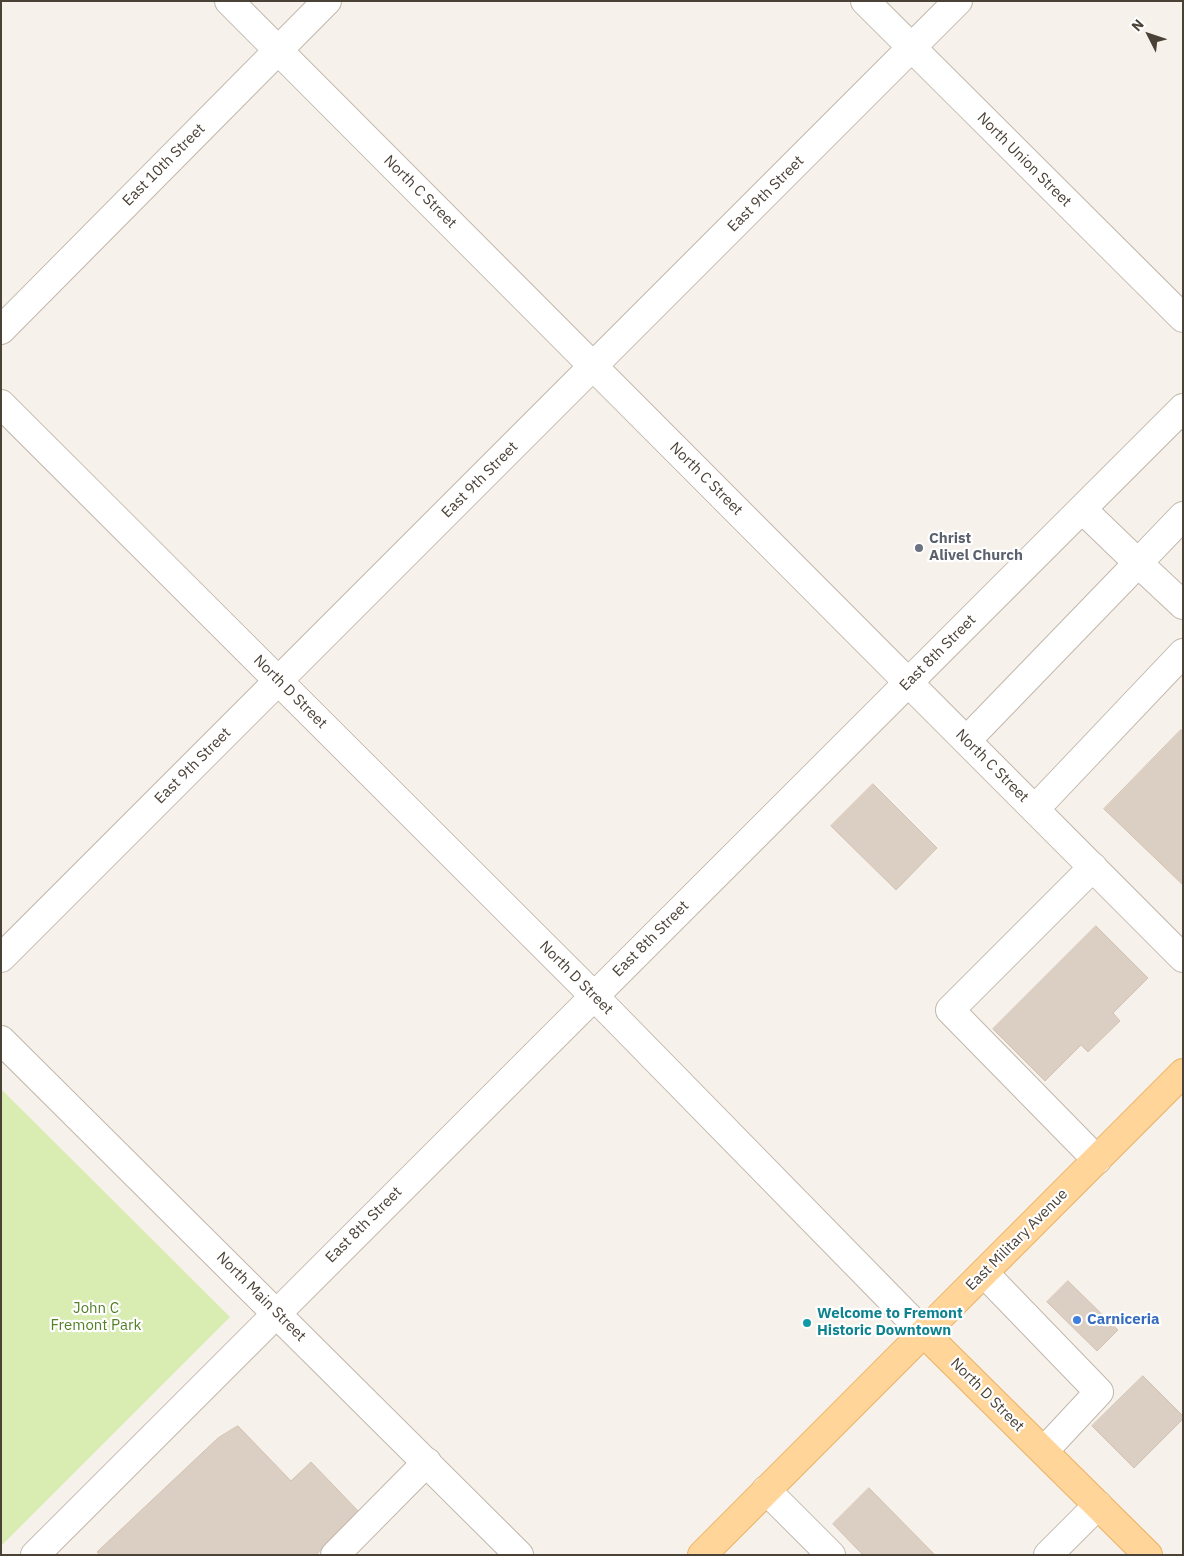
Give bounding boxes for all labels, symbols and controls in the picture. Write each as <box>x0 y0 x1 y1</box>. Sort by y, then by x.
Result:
north arrow <box>1124 10 1174 60</box>
text: N <box>1128 15 1148 35</box>
street label: North Union Street <box>973 109 1075 211</box>
street label: East 10th Street <box>119 120 209 210</box>
street label: North C Street <box>380 152 460 232</box>
street label: East 9th Street <box>724 152 808 236</box>
street label: East 9th Street <box>438 438 522 522</box>
street label: North C Street <box>666 439 746 519</box>
place label: Christ Alivel Church <box>929 530 1023 565</box>
marker: Christ Alivel Church <box>913 542 925 554</box>
street label: East 8th Street <box>896 611 980 695</box>
street label: North D Street <box>249 651 331 733</box>
street label: East 9th Street <box>151 724 235 808</box>
street label: North C Street <box>952 726 1032 806</box>
street label: East 8th Street <box>609 897 693 981</box>
street label: North D Street <box>535 937 617 1019</box>
street label: East 8th Street <box>322 1183 406 1267</box>
street label: East Military Avenue <box>962 1185 1072 1295</box>
street label: North Main Street <box>213 1249 309 1345</box>
park label: John C Fremont Park <box>51 1300 141 1335</box>
place label: Welcome to Fremont Historic Downtown <box>817 1305 963 1340</box>
place label: Carniceria <box>1087 1311 1160 1329</box>
marker: Carniceria <box>1071 1314 1083 1326</box>
marker: Welcome to Fremont Historic Downtown <box>801 1317 813 1329</box>
street label: North D Street <box>946 1354 1028 1436</box>

